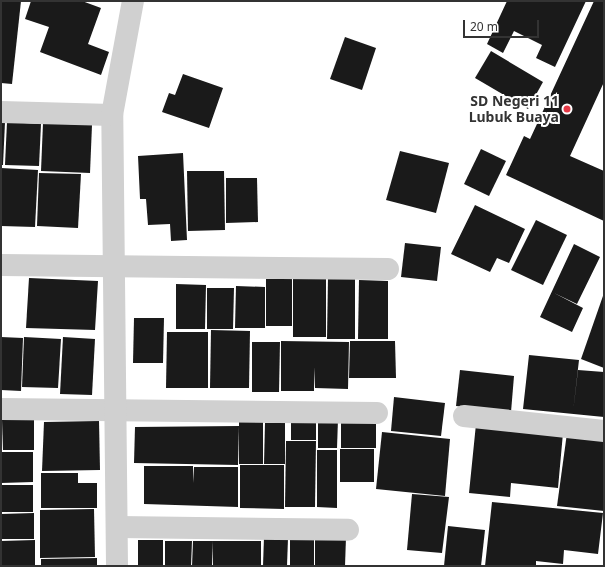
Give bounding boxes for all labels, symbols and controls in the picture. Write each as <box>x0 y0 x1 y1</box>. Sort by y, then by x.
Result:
scale bar <box>465 12 541 38</box>
text: 20 m <box>470 18 498 35</box>
place label: SD Negeri 11 Lubuk Buaya <box>469 93 559 126</box>
marker: SD Negeri 11 Lubuk Buaya <box>562 104 572 114</box>

